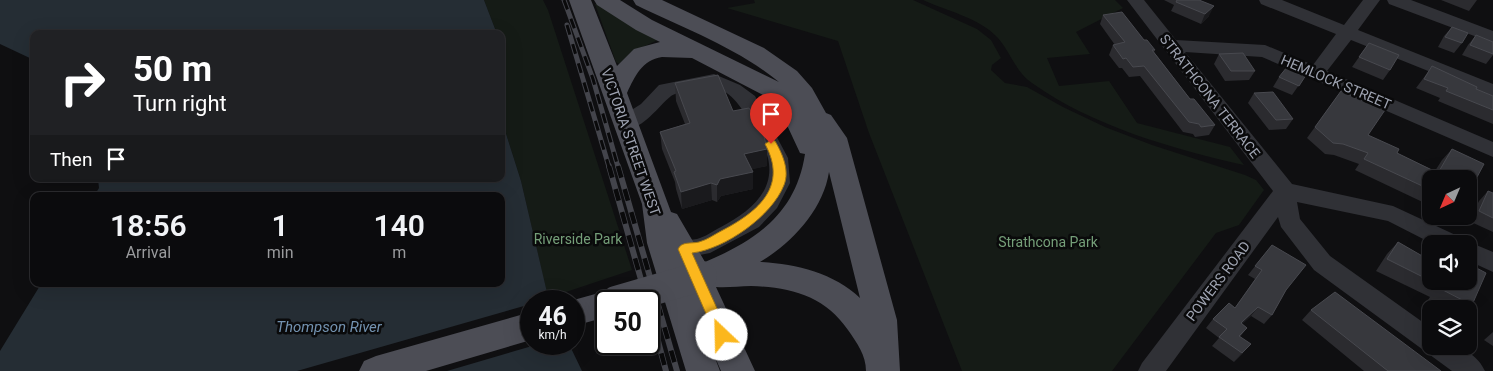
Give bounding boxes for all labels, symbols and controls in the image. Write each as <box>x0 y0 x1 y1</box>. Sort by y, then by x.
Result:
street label: STRATHCONA TERRACE <box>1157 31 1263 161</box>
text: 50 m <box>133 49 212 90</box>
icon: right <box>50 50 115 115</box>
street label: HEMLOCK STREET <box>1279 52 1394 113</box>
street label: VICTORIA STREET WEST <box>598 66 664 218</box>
text: Turn right <box>133 91 227 116</box>
pin <box>750 93 792 144</box>
icon: arrive <box>757 100 785 128</box>
icon: arrive <box>102 145 130 173</box>
text: Then <box>50 148 92 171</box>
north arrow <box>1422 170 1478 225</box>
map controls <box>1422 170 1477 355</box>
text: 18:56 <box>110 208 187 243</box>
text: 1 <box>272 208 289 243</box>
text: 140 <box>374 208 425 243</box>
park label: Riverside Park <box>534 231 623 247</box>
park label: Strathcona Park <box>998 234 1099 250</box>
button: sound <box>1422 235 1477 290</box>
street label: POWERS ROAD <box>1183 238 1253 324</box>
text: Arrival <box>126 243 171 262</box>
text: min <box>267 243 294 262</box>
text: m <box>392 243 406 262</box>
speed limit sign: 50 <box>595 290 660 355</box>
button: layers <box>1422 300 1477 355</box>
text: 46 <box>538 302 567 331</box>
position arrow <box>695 308 747 360</box>
water label: Thompson River <box>276 318 383 336</box>
text: km/h <box>538 328 567 342</box>

